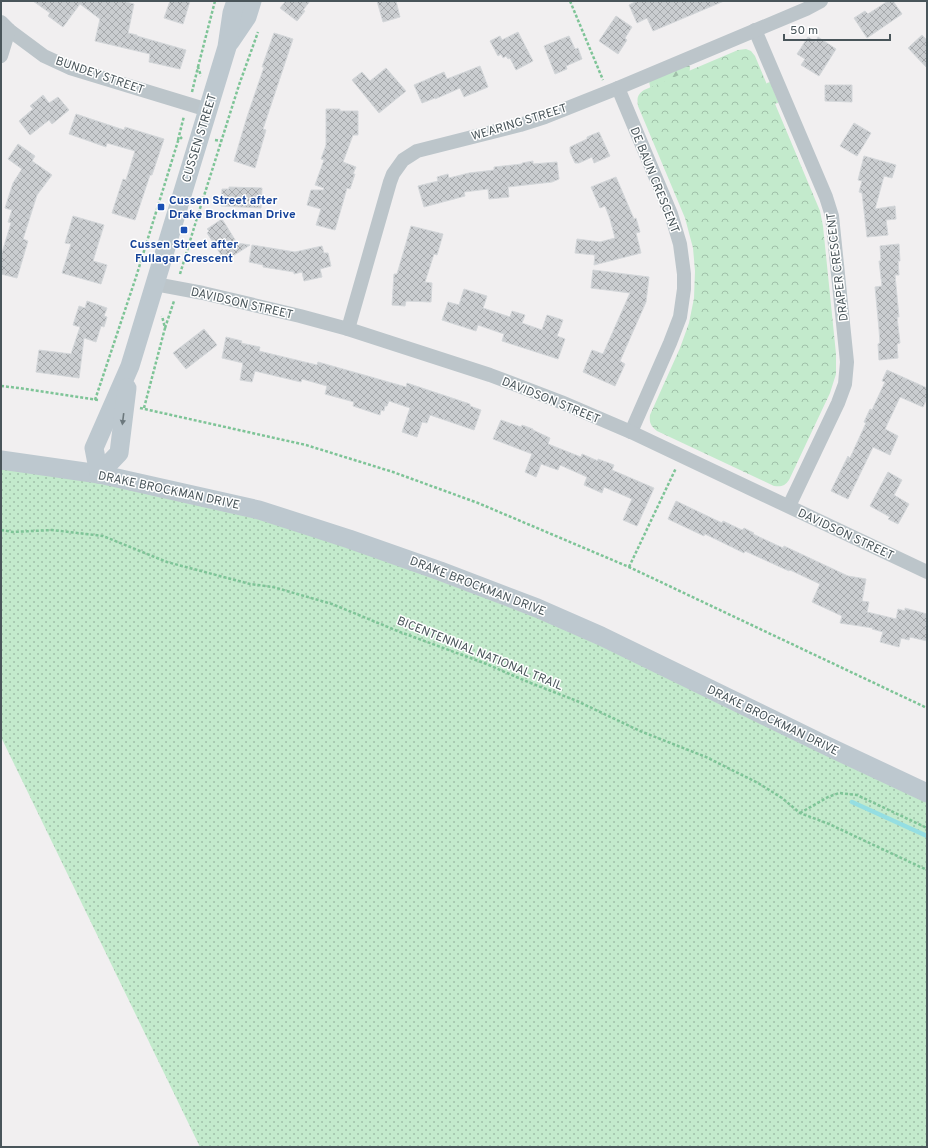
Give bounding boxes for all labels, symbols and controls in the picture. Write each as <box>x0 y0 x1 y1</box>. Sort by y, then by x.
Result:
scale bar <box>784 16 890 42</box>
text: 50 m <box>790 23 818 39</box>
street label: BUNDEY STREET <box>53 53 146 99</box>
street label: CUSSEN STREET <box>179 92 221 185</box>
street label: WEARING STREET <box>470 101 569 145</box>
street label: DE BAUN CRESCENT <box>625 125 683 236</box>
place label: Cussen Street after Drake Brockman Drive <box>169 193 296 223</box>
marker: Cussen Street after Drake Brockman Drive <box>156 202 166 212</box>
street label: DRAPER CRESCENT <box>823 212 853 322</box>
marker: Cussen Street after Fullagar Crescent <box>179 225 189 235</box>
place label: Cussen Street after Fullagar Crescent <box>130 237 238 267</box>
street label: DAVIDSON STREET <box>189 284 294 324</box>
street label: DAVIDSON STREET <box>499 374 602 428</box>
one-way arrow <box>120 413 126 425</box>
street label: DRAKE BROCKMAN DRIVE <box>96 468 241 514</box>
street label: DAVIDSON STREET <box>795 506 896 564</box>
street label: DRAKE BROCKMAN DRIVE <box>407 554 548 620</box>
street label: BICENTENNIAL NATIONAL TRAIL <box>394 613 565 695</box>
street label: DRAKE BROCKMAN DRIVE <box>704 682 841 760</box>

